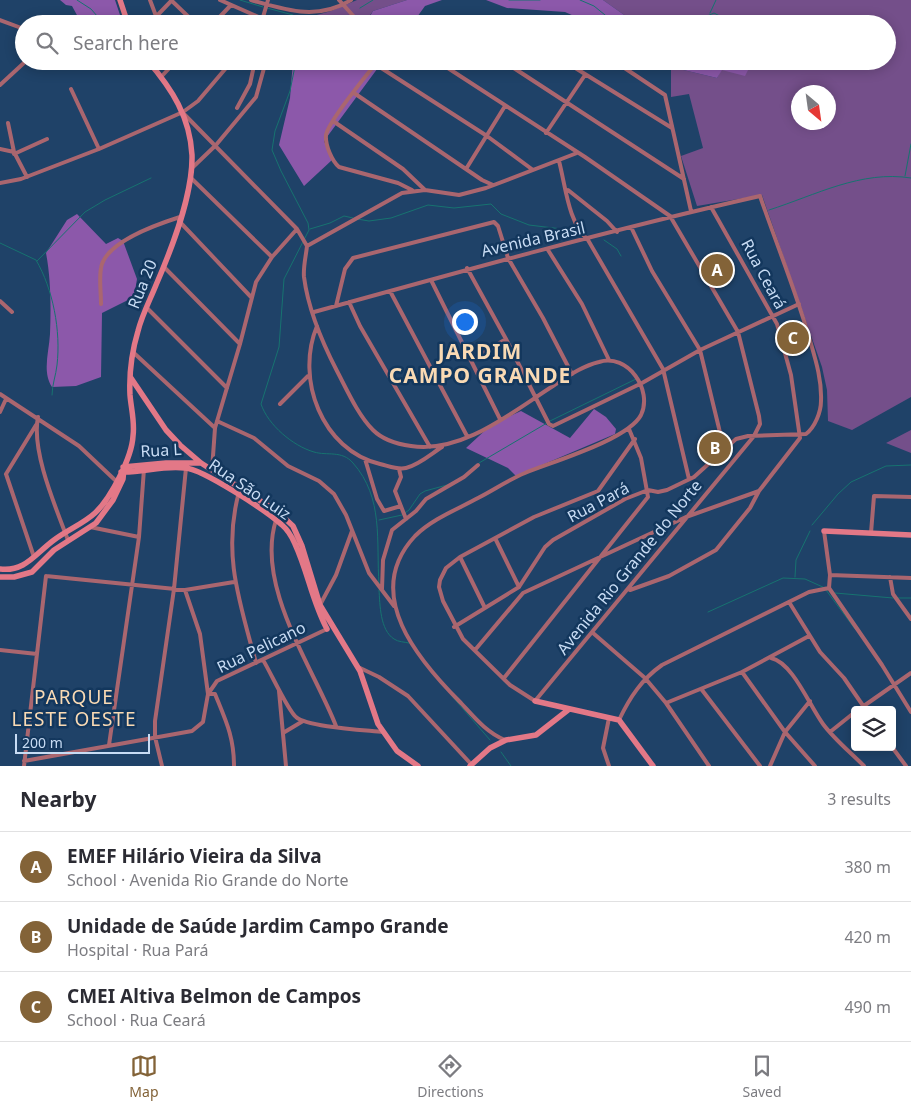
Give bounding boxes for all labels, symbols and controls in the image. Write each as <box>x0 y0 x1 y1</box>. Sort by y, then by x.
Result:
search box <box>15 15 896 70</box>
icon: search <box>33 29 61 57</box>
text: Search here <box>73 30 179 56</box>
north arrow <box>791 85 836 130</box>
street label: Avenida Brasil <box>479 216 587 262</box>
street label: Rua Ceará <box>736 235 792 313</box>
pin: A <box>701 251 733 289</box>
street label: Rua 20 <box>122 256 162 312</box>
your location <box>452 309 478 335</box>
pin: C <box>777 319 809 357</box>
district label: JARDIM CAMPO GRANDE <box>389 337 571 389</box>
pin: B <box>699 429 731 467</box>
street label: Rua L <box>140 438 182 462</box>
street label: Rua São Luiz <box>205 453 295 525</box>
street label: Avenida Rio Grande do Norte <box>552 475 706 659</box>
street label: Rua Pará <box>563 477 633 527</box>
street label: Rua Pelicano <box>213 616 309 678</box>
district label: PARQUE LESTE OESTE <box>12 684 136 732</box>
map controls <box>851 706 896 751</box>
button: layers <box>851 706 896 751</box>
scale bar <box>15 731 150 754</box>
text: 200 m <box>22 733 63 752</box>
text: Nearby <box>20 785 96 813</box>
text: 3 results <box>827 788 891 810</box>
text: EMEF Hilário Vieira da Silva <box>67 843 322 869</box>
text: A <box>30 856 42 878</box>
text: 380 m <box>844 856 891 878</box>
text: School · Avenida Rio Grande do Norte <box>67 869 349 891</box>
text: Unidade de Saúde Jardim Campo Grande <box>67 913 449 939</box>
text: B <box>31 926 41 948</box>
text: 420 m <box>844 926 891 948</box>
text: Hospital · Rua Pará <box>67 939 209 961</box>
text: CMEI Altiva Belmon de Campos <box>67 983 361 1009</box>
text: C <box>31 996 41 1018</box>
text: 490 m <box>844 996 891 1018</box>
text: School · Rua Ceará <box>67 1009 206 1031</box>
tab: Map <box>129 1052 159 1101</box>
tab: Directions <box>417 1052 484 1101</box>
tab: Saved <box>742 1052 782 1101</box>

